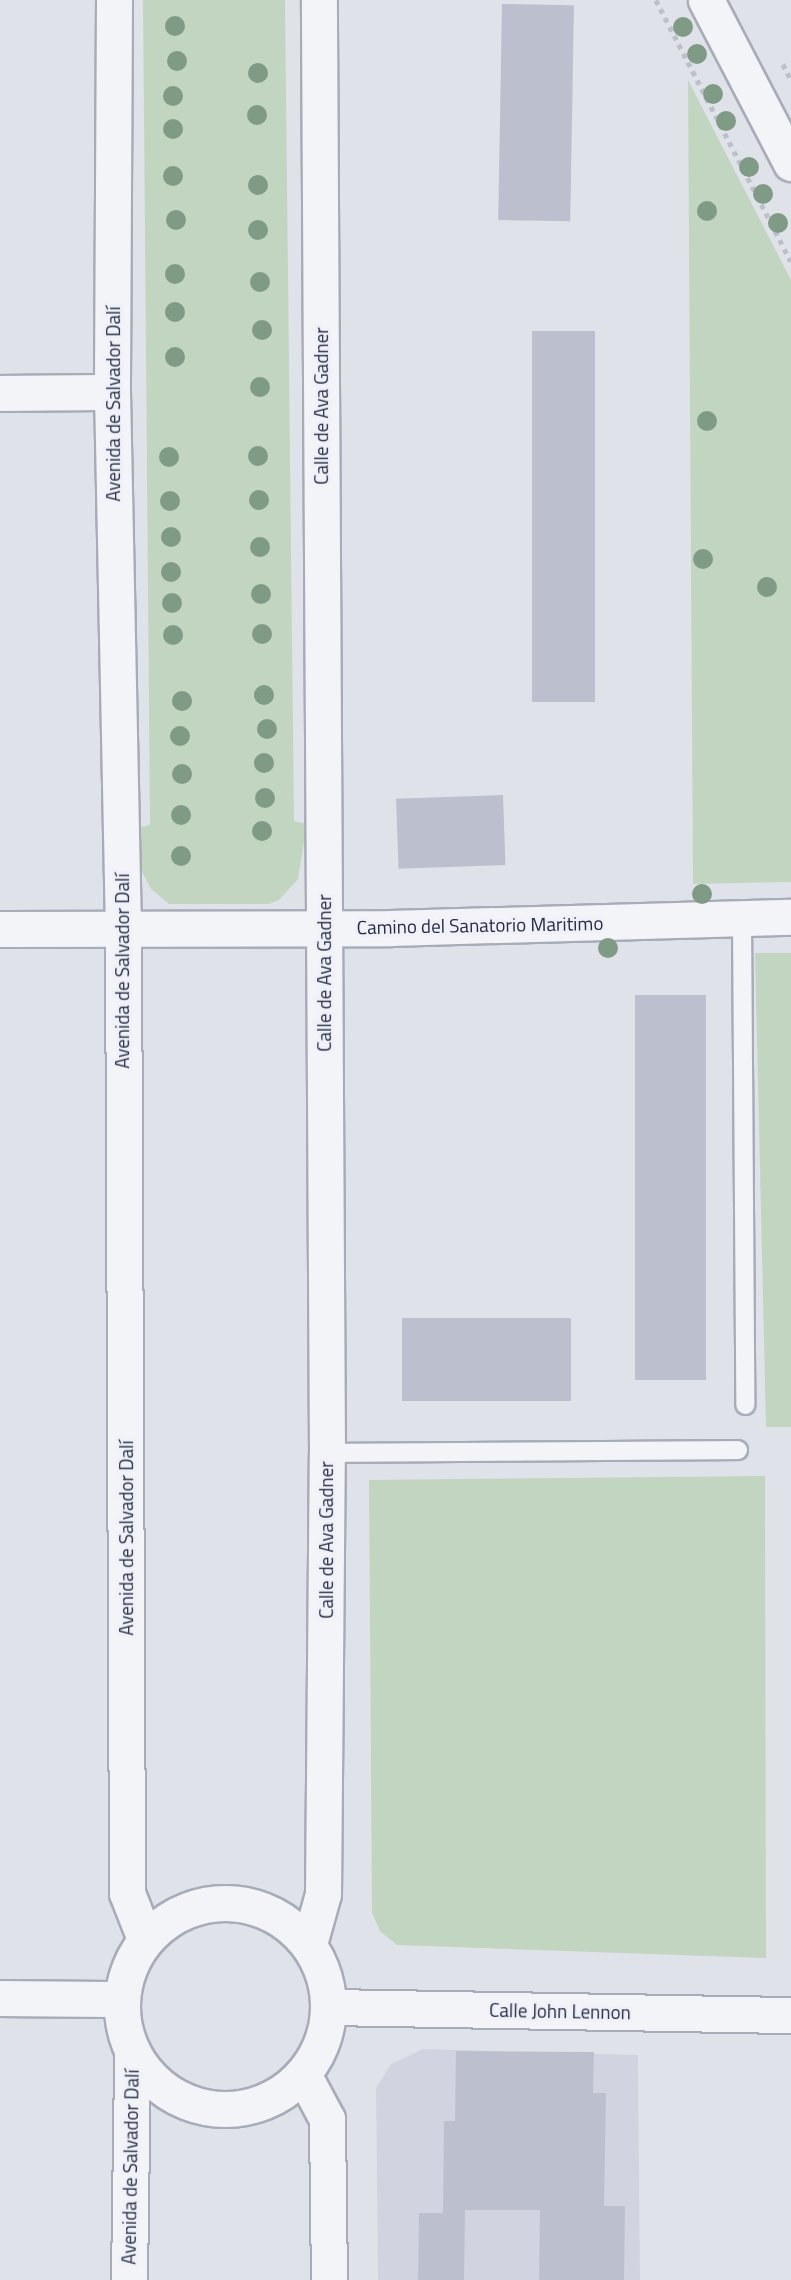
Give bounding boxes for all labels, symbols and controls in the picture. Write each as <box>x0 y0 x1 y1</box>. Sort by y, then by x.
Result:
street label: Avenida de Salvador Dalí <box>102 306 124 502</box>
street label: Calle de Ava Gadner <box>310 327 332 485</box>
street label: Avenida de Salvador Dalí <box>111 873 133 1069</box>
street label: Calle de Ava Gadner <box>313 894 335 1052</box>
street label: Camino del Sanatorio Maritimo <box>356 911 604 939</box>
street label: Avenida de Salvador Dalí <box>115 1440 137 1636</box>
street label: Calle de Ava Gadner <box>315 1461 337 1619</box>
street label: Calle John Lennon <box>489 1998 631 2024</box>
street label: Avenida de Salvador Dalí <box>117 2069 143 2265</box>

